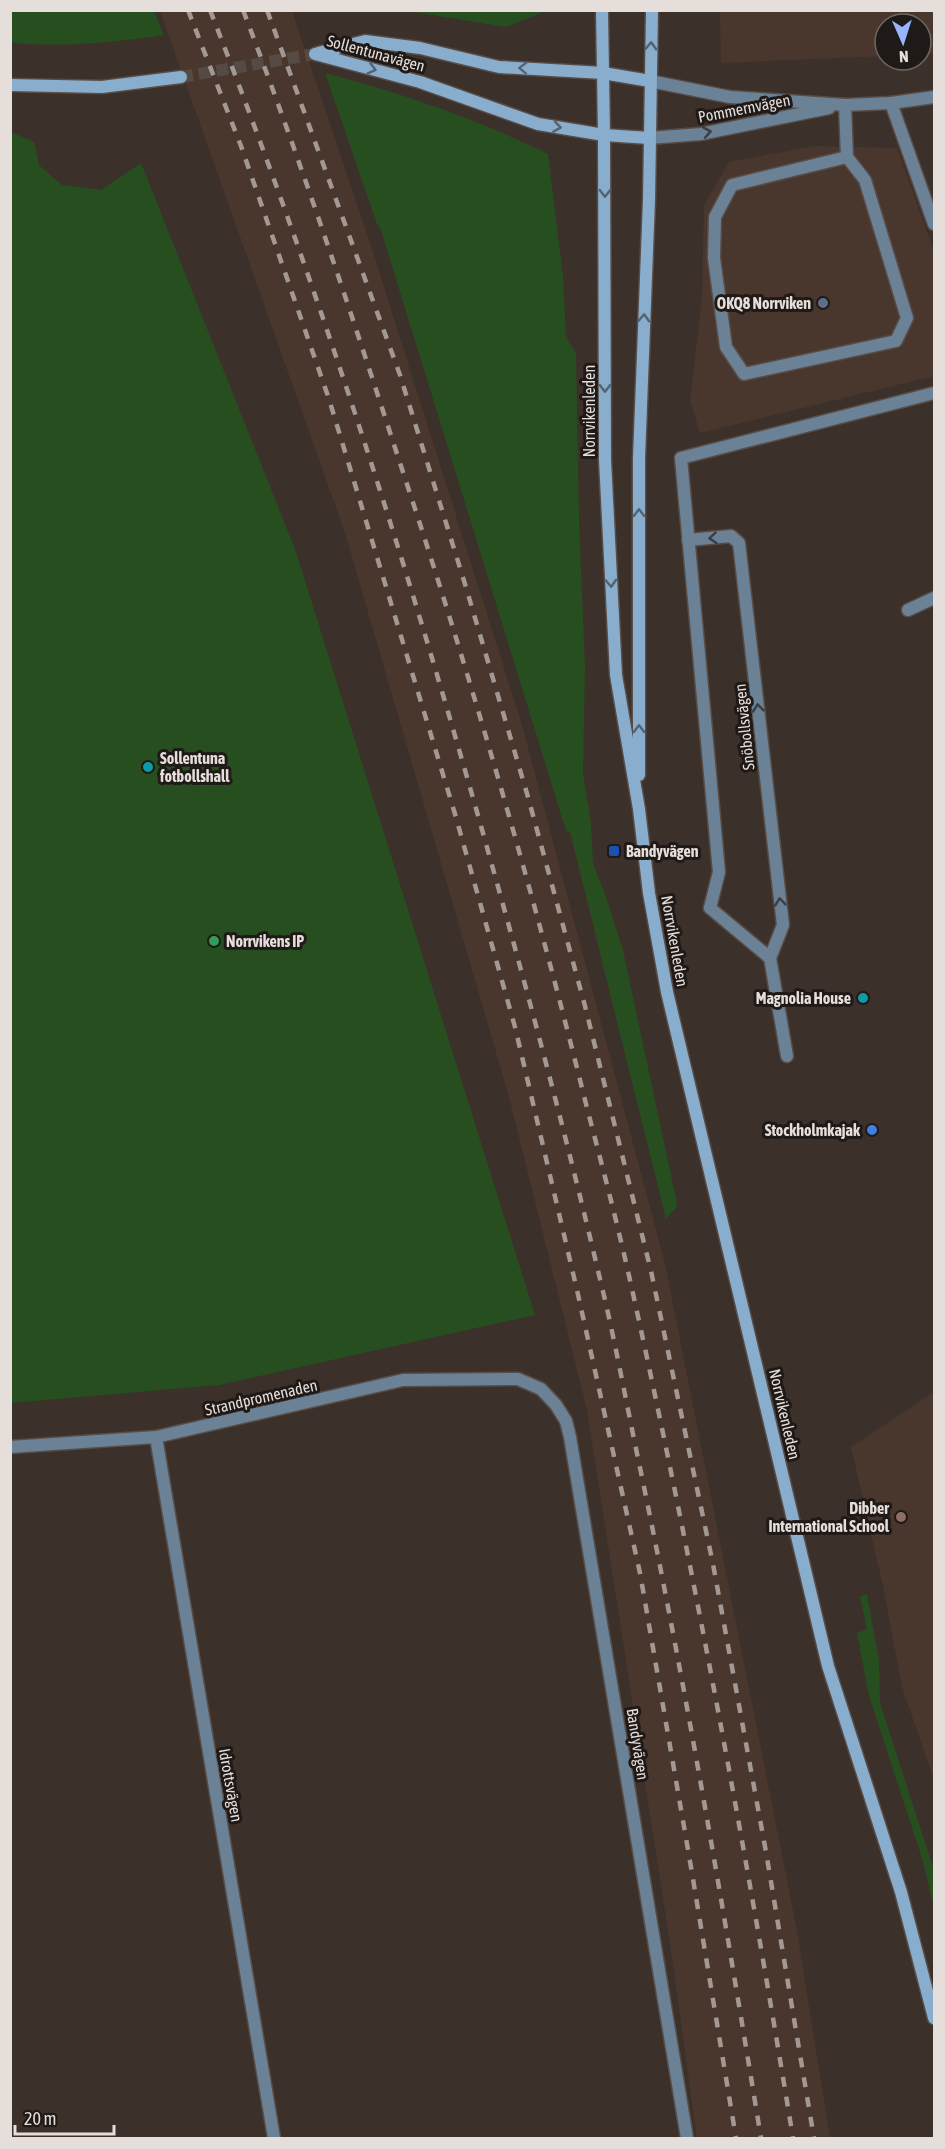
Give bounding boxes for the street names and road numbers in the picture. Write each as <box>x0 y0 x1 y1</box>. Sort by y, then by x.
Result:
street label: Sollentunavägen <box>325 31 427 76</box>
street label: Pommernvägen <box>696 90 792 127</box>
street label: Norrvikenleden <box>580 365 598 457</box>
street label: Snöbollsvägen <box>731 683 758 771</box>
street label: Norrvikenleden <box>658 894 692 988</box>
street label: Norrvikenleden <box>766 1367 804 1461</box>
street label: Strandpromenaden <box>203 1375 319 1420</box>
street label: Bandyvägen <box>622 1707 653 1781</box>
street label: Idrottsvägen <box>215 1747 246 1823</box>

